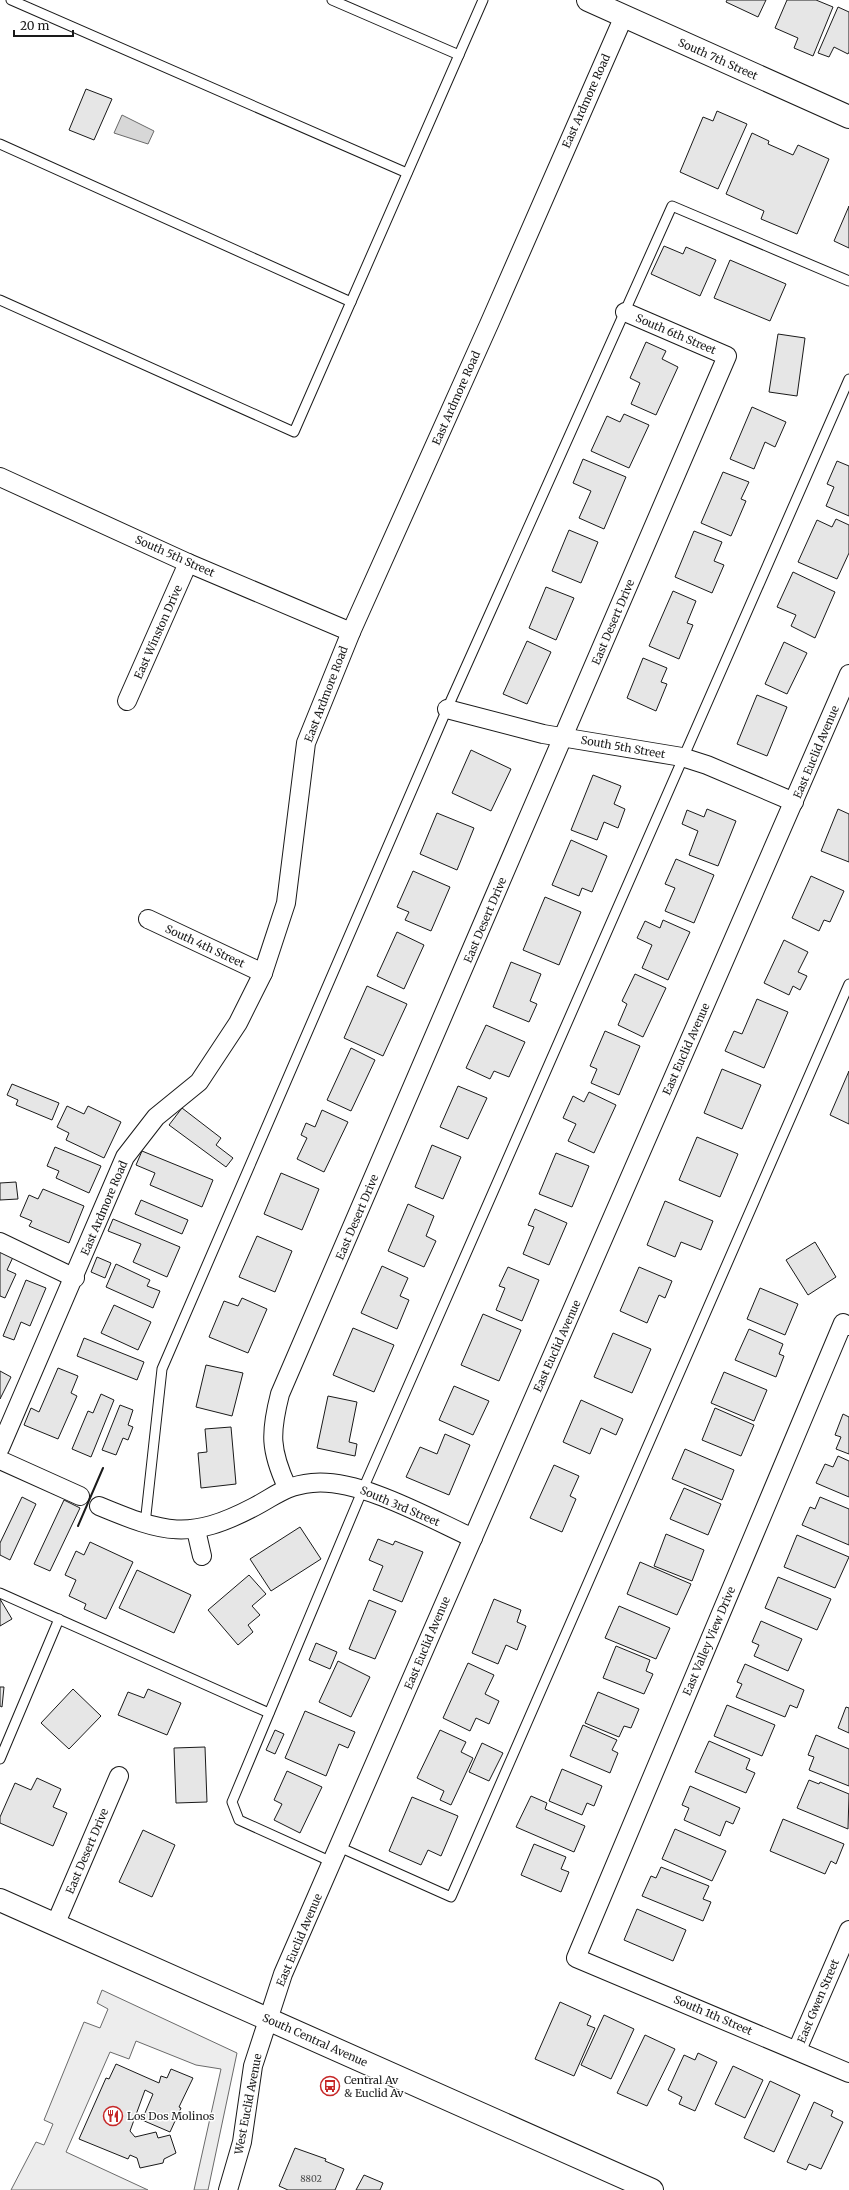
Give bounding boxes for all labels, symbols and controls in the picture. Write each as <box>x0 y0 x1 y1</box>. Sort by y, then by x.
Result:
scale bar <box>14 12 73 38</box>
text: 20 m <box>20 18 49 33</box>
street label: South 7th Street <box>676 35 761 83</box>
street label: East Ardmore Road <box>559 51 613 150</box>
street label: South 6th Street <box>634 311 719 358</box>
street label: East Ardmore Road <box>429 348 483 447</box>
street label: South 5th Street <box>133 532 218 580</box>
street label: East Desert Drive <box>589 577 637 667</box>
street label: East Winston Drive <box>131 582 185 681</box>
street label: East Ardmore Road <box>301 644 351 744</box>
street label: East Euclid Avenue <box>790 703 842 801</box>
street label: South 5th Street <box>580 733 667 761</box>
street label: East Desert Drive <box>461 875 509 965</box>
street label: South 4th Street <box>163 921 248 971</box>
street label: East Euclid Avenue <box>659 1000 713 1097</box>
street label: East Ardmore Road <box>78 1158 130 1258</box>
street label: East Desert Drive <box>333 1172 381 1262</box>
street label: East Euclid Avenue <box>530 1297 584 1394</box>
street label: South 3rd Street <box>358 1483 443 1529</box>
street label: East Valley View Drive <box>680 1584 738 1698</box>
street label: East Euclid Avenue <box>401 1594 453 1692</box>
street label: East Desert Drive <box>63 1806 111 1896</box>
street label: East Euclid Avenue <box>273 1891 325 1989</box>
street label: East Gwen Street <box>794 1956 842 2045</box>
street label: South 1th Street <box>672 1992 755 2038</box>
street label: South Central Avenue <box>260 2010 370 2070</box>
street label: West Euclid Avenue <box>231 2052 265 2157</box>
place label: Central Av & Euclid Av <box>344 2073 404 2100</box>
bus stop icon: Central Av & Euclid Av <box>319 2075 341 2097</box>
restaurant icon: Los Dos Molinos <box>102 2105 124 2127</box>
place label: Los Dos Molinos <box>127 2109 214 2123</box>
house number: 8802 <box>300 2173 322 2184</box>

